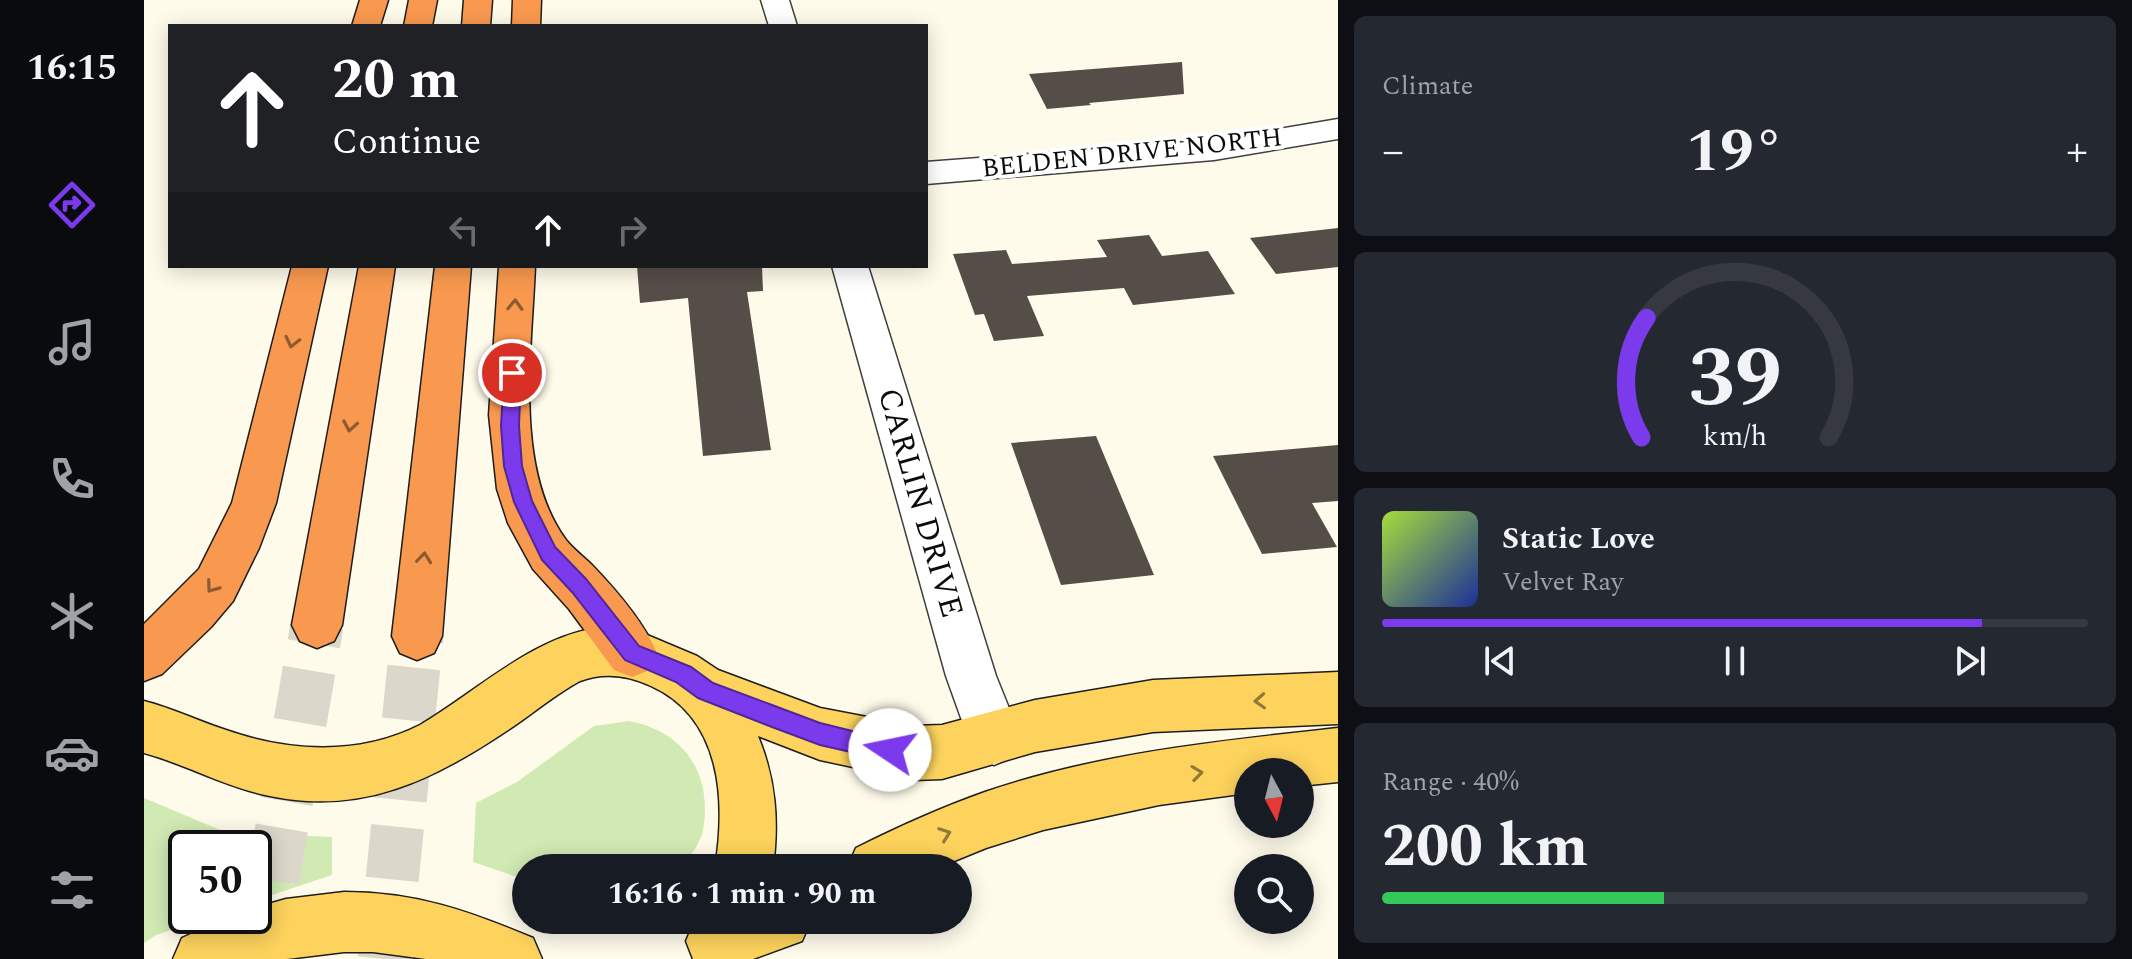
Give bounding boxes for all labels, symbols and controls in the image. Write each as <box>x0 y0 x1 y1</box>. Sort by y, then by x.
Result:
text: 20 m <box>332 38 459 123</box>
text: 16:15 <box>27 41 117 96</box>
icon: ahead <box>200 56 304 160</box>
text: Climate <box>1382 66 1473 106</box>
text: 19° <box>1686 106 1784 198</box>
text: Continue <box>332 115 481 170</box>
street label: BELDEN DRIVE NORTH <box>980 117 1284 189</box>
text: − <box>1382 118 1404 185</box>
text: + <box>2066 118 2088 185</box>
icon: directions <box>44 177 100 233</box>
icon: left <box>442 208 486 252</box>
icon: ahead <box>526 208 570 252</box>
icon: right <box>610 208 654 252</box>
one-way arrow <box>506 298 523 311</box>
icon: music <box>44 314 100 370</box>
text: 39 <box>1688 315 1782 442</box>
one-way arrow <box>284 335 301 348</box>
pin <box>478 339 546 407</box>
icon: arrive <box>490 351 534 395</box>
street label: CARLIN DRIVE <box>864 382 976 624</box>
text: km/h <box>1703 415 1767 458</box>
one-way arrow <box>342 419 359 432</box>
icon: phone <box>44 451 100 507</box>
text: Static Love <box>1502 516 1655 562</box>
one-way arrow <box>415 551 432 564</box>
text: Velvet Ray <box>1502 562 1623 602</box>
one-way arrow <box>207 579 222 593</box>
icon: climate <box>44 588 100 644</box>
icon: previous <box>1478 639 1522 683</box>
icon: pause <box>1713 639 1757 683</box>
icon: next <box>1948 639 1992 683</box>
one-way arrow <box>1253 693 1266 710</box>
position arrow <box>848 708 932 792</box>
icon: car <box>44 725 100 781</box>
north arrow <box>1234 758 1314 838</box>
map controls <box>1234 758 1314 934</box>
text: Range · 40% <box>1382 762 1519 802</box>
one-way arrow <box>1191 764 1204 781</box>
text: 200 km <box>1382 801 1588 893</box>
one-way arrow <box>938 827 952 844</box>
speed limit sign: 50 <box>168 830 272 934</box>
button: search <box>1234 854 1314 934</box>
icon: filters <box>44 862 100 918</box>
text: 16:16 · 1 min · 90 m <box>608 871 876 917</box>

